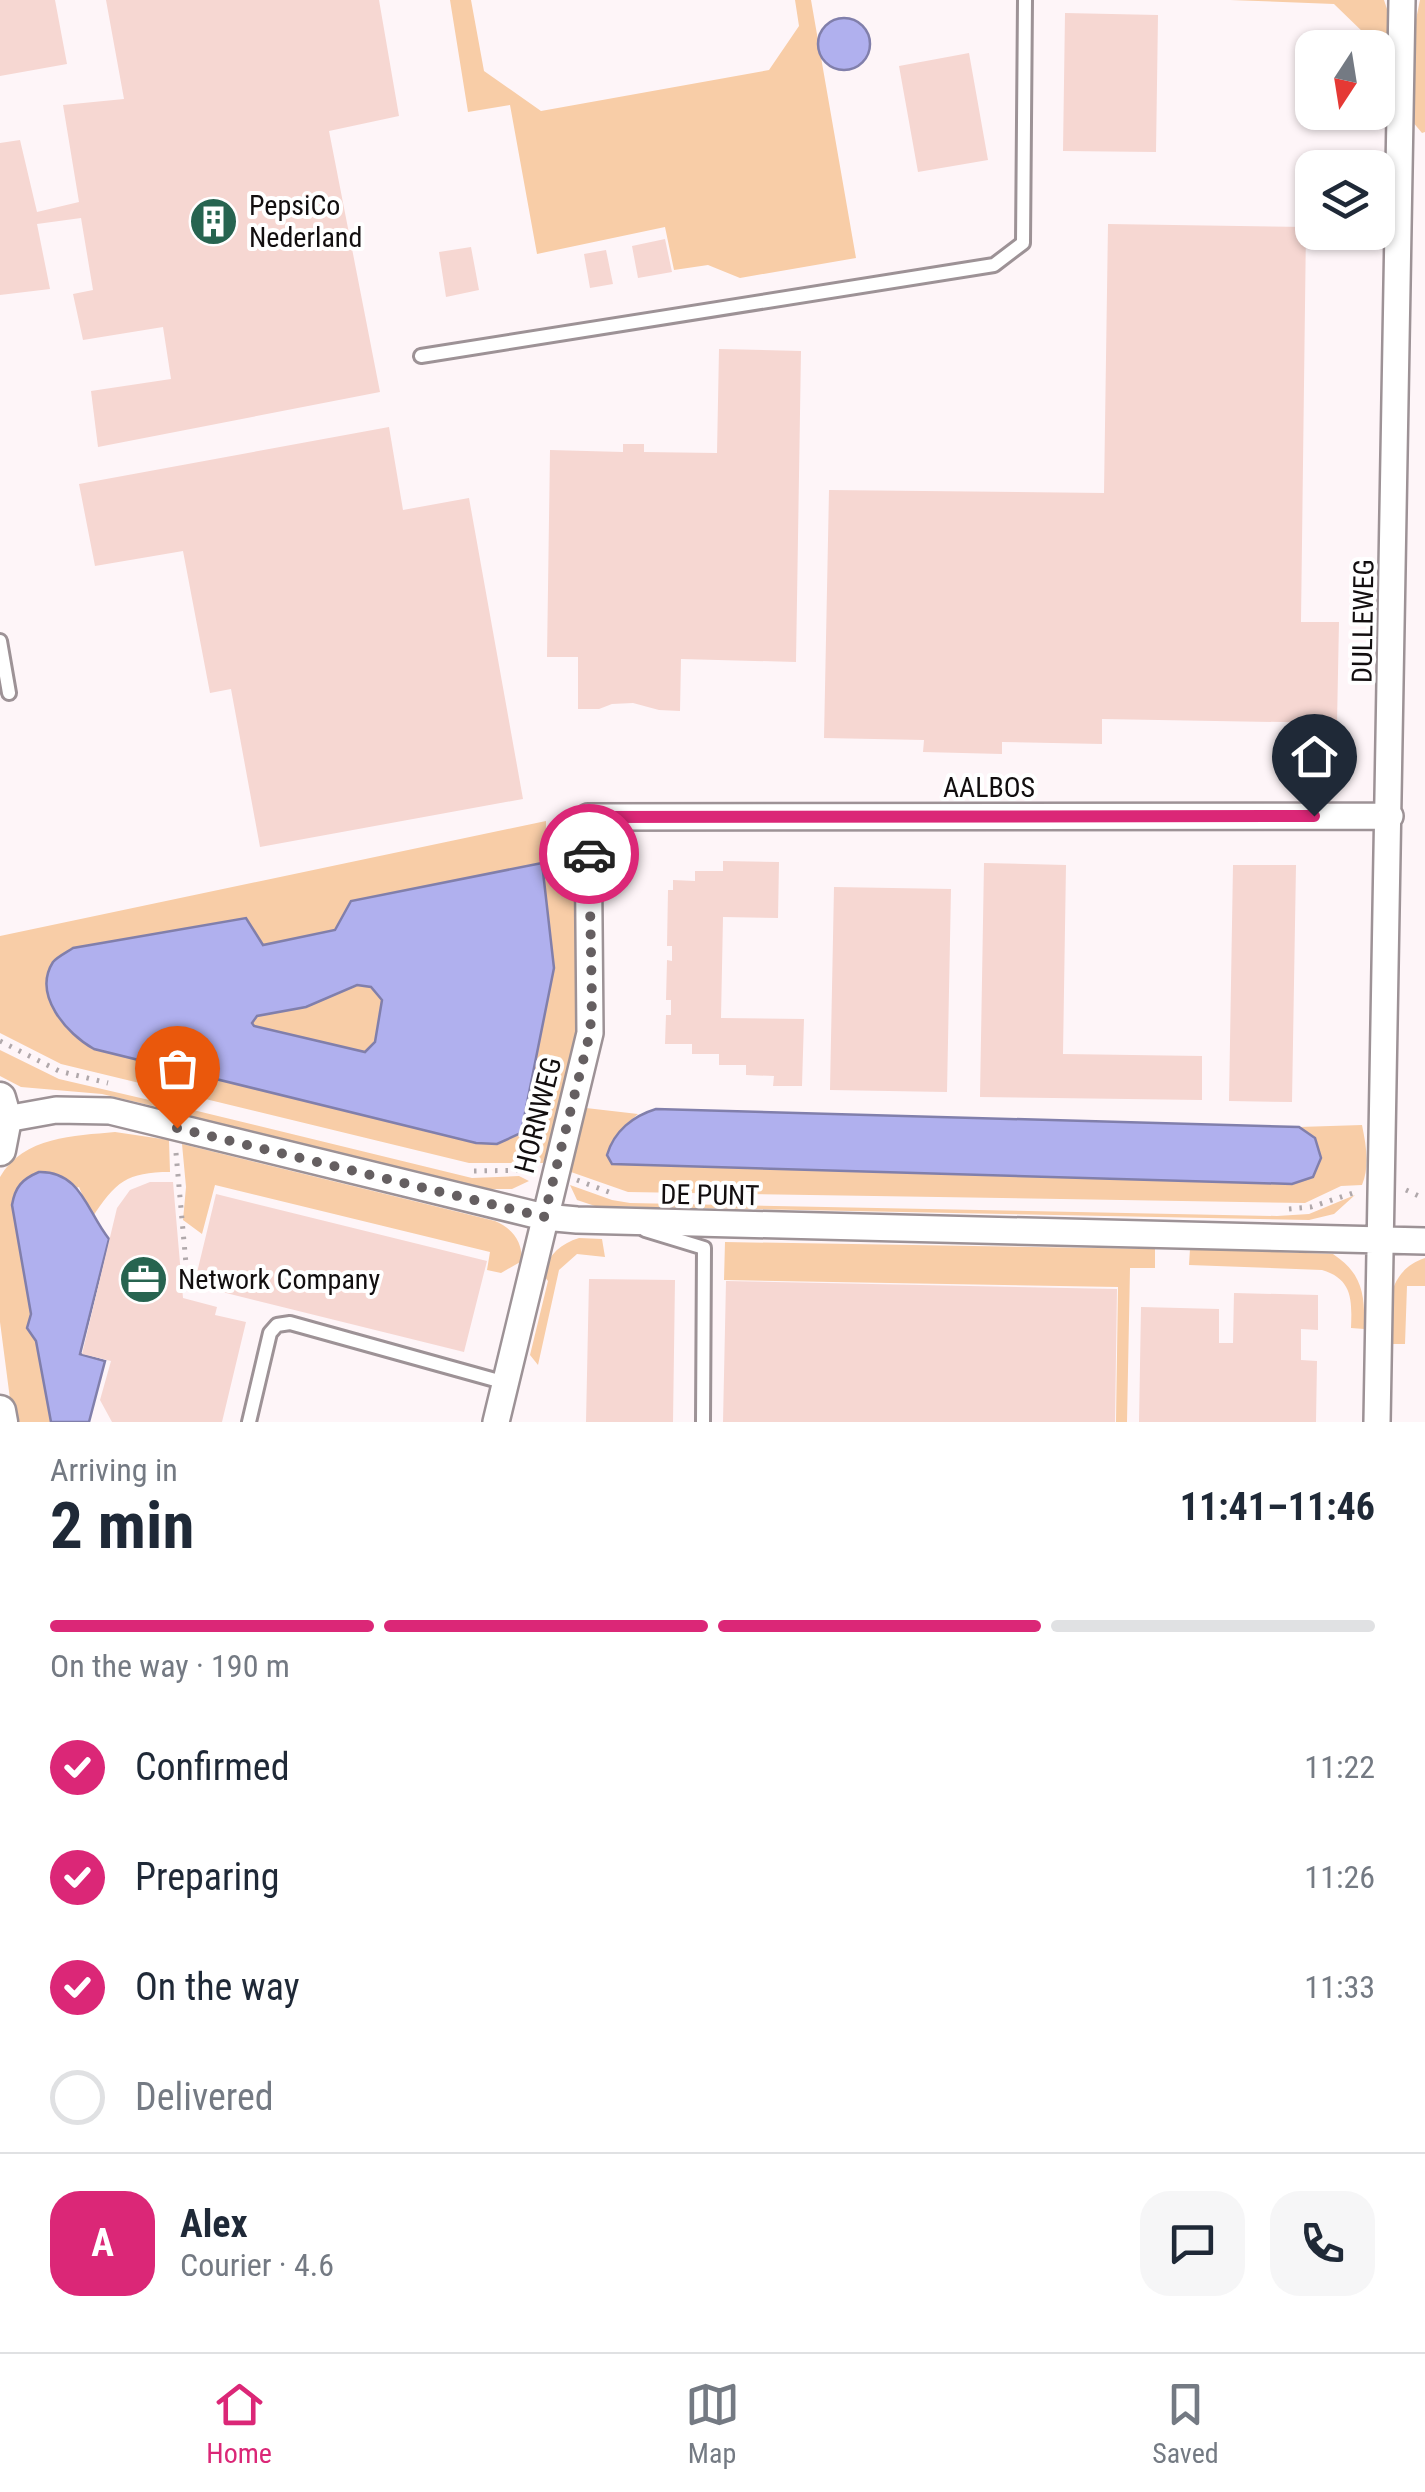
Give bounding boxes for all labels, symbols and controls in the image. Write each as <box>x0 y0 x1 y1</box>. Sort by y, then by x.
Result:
north arrow <box>1295 30 1395 130</box>
map controls <box>1295 30 1395 250</box>
button: layers <box>1295 150 1395 250</box>
place label: PepsiCo Nederland <box>249 189 362 254</box>
building icon: PepsiCo Nederland <box>188 195 240 247</box>
street label: DULLEWEG <box>1345 559 1381 683</box>
pin <box>1272 714 1357 817</box>
icon: home <box>1287 729 1342 784</box>
street label: AALBOS <box>943 771 1035 804</box>
courier <box>539 804 639 904</box>
icon: car <box>562 827 617 882</box>
pin <box>135 1026 220 1129</box>
icon: bag <box>150 1041 205 1096</box>
street label: HORNWEG <box>508 1054 568 1176</box>
street label: DE PUNT <box>660 1178 760 1212</box>
office icon: Network Company <box>117 1253 169 1305</box>
place label: Network Company <box>178 1263 380 1296</box>
text: Arriving in <box>50 1451 178 1489</box>
text: 11:41–11:46 <box>1180 1485 1375 1529</box>
text: 2 min <box>50 1488 194 1564</box>
text: On the way · 190 m <box>50 1647 290 1685</box>
icon: check <box>50 1740 105 1795</box>
text: Confirmed <box>135 1745 290 1789</box>
text: 11:22 <box>1304 1748 1375 1786</box>
icon: check <box>50 1850 105 1905</box>
text: Preparing <box>135 1855 280 1899</box>
text: 11:26 <box>1304 1858 1375 1896</box>
icon: check <box>50 1960 105 2015</box>
text: On the way <box>135 1965 300 2009</box>
text: 11:33 <box>1304 1968 1375 2006</box>
text: Delivered <box>135 2075 274 2119</box>
button: chat <box>1140 2191 1245 2296</box>
button: phone <box>1270 2191 1375 2296</box>
text: Alex <box>180 2202 248 2246</box>
text: A <box>91 2221 114 2265</box>
text: Courier · 4.6 <box>180 2246 334 2284</box>
tab: Home <box>206 2377 272 2470</box>
tab: Map <box>685 2377 740 2470</box>
tab: Saved <box>1152 2377 1219 2470</box>

